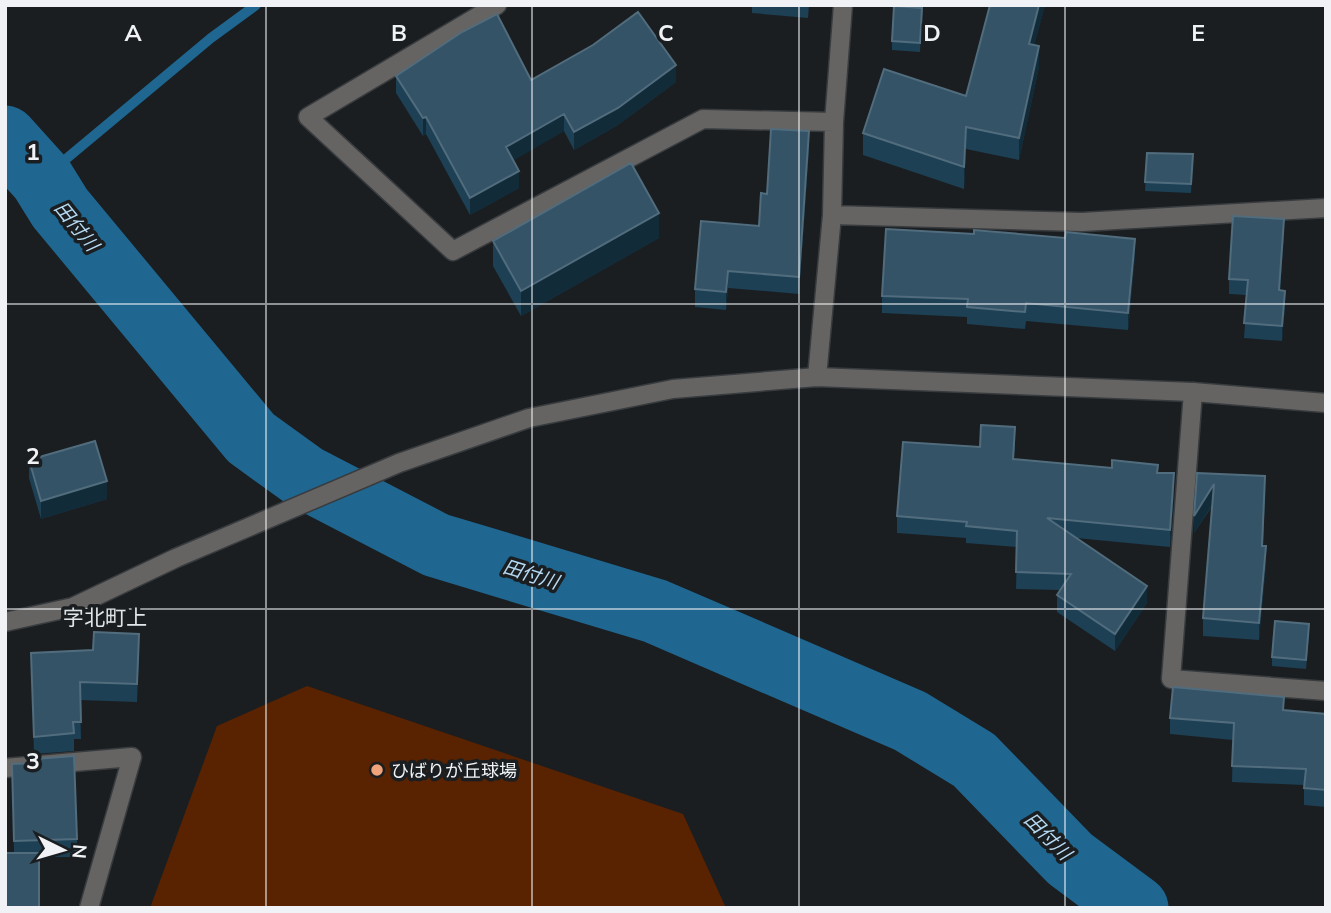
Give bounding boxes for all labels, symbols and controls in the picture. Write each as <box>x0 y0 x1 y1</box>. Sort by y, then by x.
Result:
text: A <box>124 18 142 47</box>
text: B <box>391 18 407 47</box>
text: C <box>658 18 674 47</box>
text: D <box>923 18 941 47</box>
text: E <box>1191 18 1205 47</box>
text: 1 <box>26 137 40 166</box>
water label: 田付川 <box>50 196 106 257</box>
text: 2 <box>26 441 40 470</box>
water label: 田付川 <box>500 554 564 594</box>
district label: 字北町上 <box>63 604 147 630</box>
text: 3 <box>26 746 40 775</box>
place label: ひばりが丘球場 <box>391 759 517 782</box>
marker: ひばりが丘球場 <box>369 762 385 778</box>
water label: 田付川 <box>1019 807 1078 866</box>
north arrow <box>28 815 98 885</box>
text: N <box>67 843 93 860</box>

